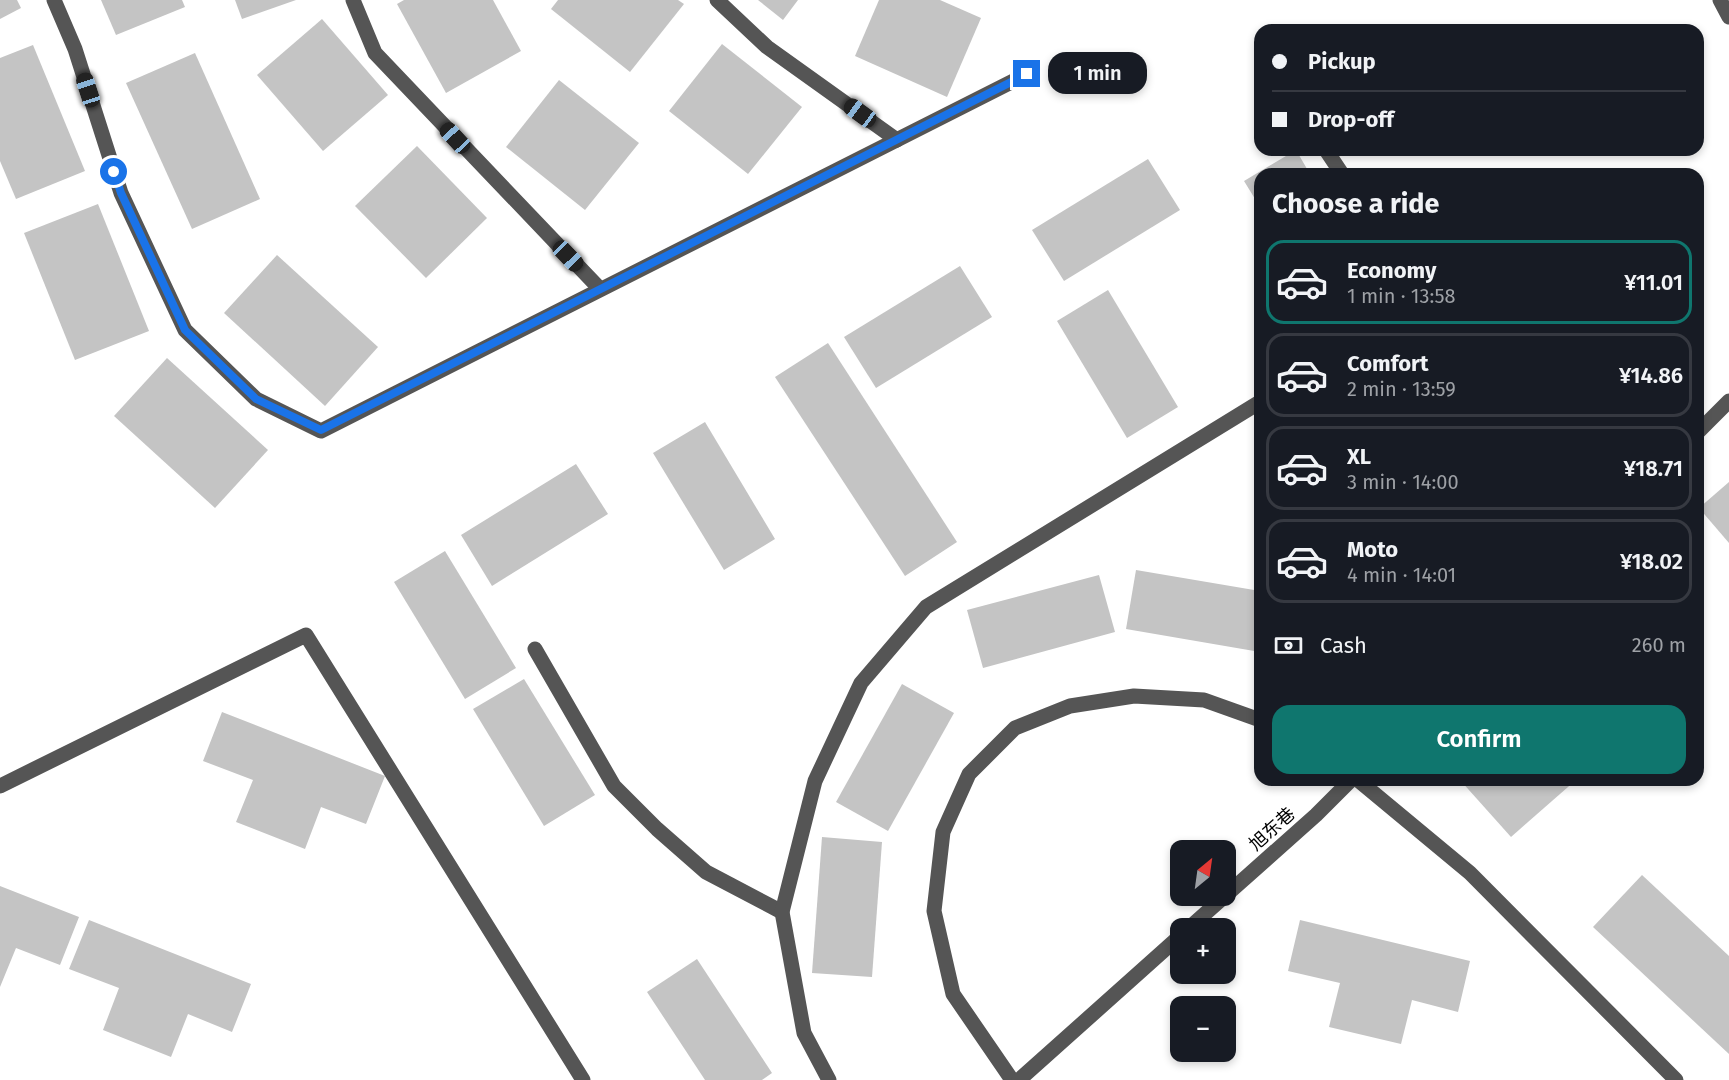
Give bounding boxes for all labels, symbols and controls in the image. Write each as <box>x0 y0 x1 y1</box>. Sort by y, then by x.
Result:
text: Pickup <box>1308 48 1376 75</box>
callout: 1 min <box>1048 53 1147 95</box>
route end <box>1013 60 1040 87</box>
text: 1 min <box>1073 61 1122 85</box>
car <box>74 70 102 110</box>
car <box>840 95 880 131</box>
text: Drop-off <box>1308 106 1394 133</box>
car <box>436 119 474 157</box>
route start <box>100 158 127 185</box>
text: Choose a ride <box>1272 188 1439 220</box>
car <box>549 237 587 275</box>
icon: car <box>1275 255 1329 309</box>
text: Economy <box>1347 257 1436 284</box>
text: ¥11.01 <box>1624 269 1683 296</box>
text: 1 min · 13:58 <box>1347 284 1455 308</box>
icon: car <box>1275 348 1329 402</box>
text: Comfort <box>1347 350 1428 377</box>
text: ¥14.86 <box>1619 362 1683 389</box>
text: 2 min · 13:59 <box>1347 377 1456 401</box>
icon: car <box>1275 441 1329 495</box>
text: XL <box>1347 443 1371 470</box>
text: ¥18.71 <box>1623 455 1683 482</box>
text: 3 min · 14:00 <box>1347 470 1459 494</box>
icon: car <box>1275 534 1329 588</box>
text: Moto <box>1347 536 1398 563</box>
text: ¥18.02 <box>1620 548 1683 575</box>
text: 4 min · 14:01 <box>1347 563 1456 587</box>
icon: cash <box>1272 629 1305 662</box>
text: Cash <box>1320 632 1367 659</box>
text: 260 m <box>1632 633 1686 657</box>
button: Confirm <box>1272 705 1686 774</box>
street label: 旭东巷 <box>1245 803 1299 855</box>
north arrow <box>1170 840 1236 906</box>
map controls <box>1170 840 1236 1062</box>
button: + <box>1170 918 1236 984</box>
button: − <box>1170 996 1236 1062</box>

